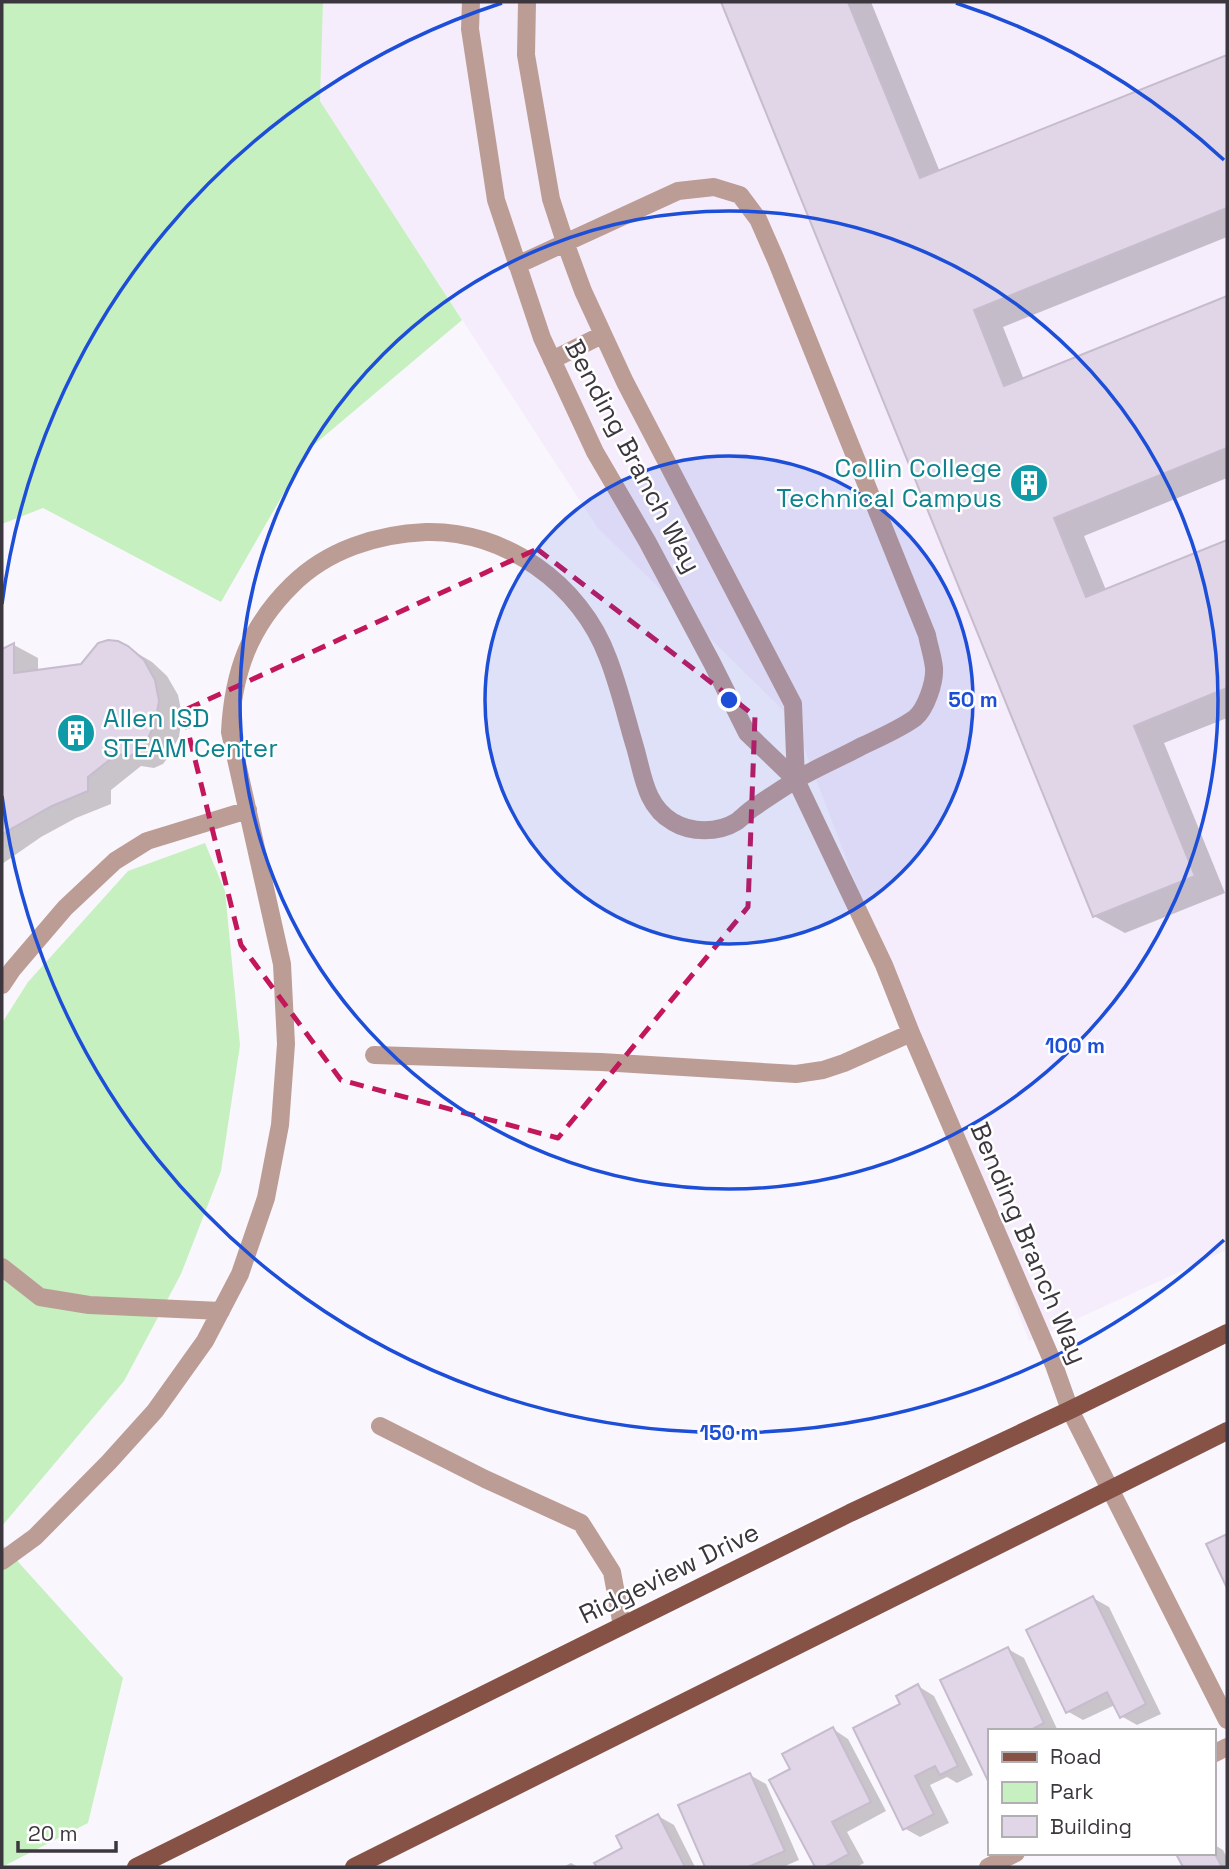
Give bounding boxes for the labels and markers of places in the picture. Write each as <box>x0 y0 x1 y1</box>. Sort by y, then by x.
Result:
place label: Collin College Technical Campus <box>776 451 1002 515</box>
building icon: Collin College Technical Campus <box>1008 462 1050 504</box>
centre of rings <box>717 688 741 712</box>
place label: Allen ISD STEAM Center <box>103 701 278 765</box>
building icon: Allen ISD STEAM Center <box>55 712 97 754</box>

